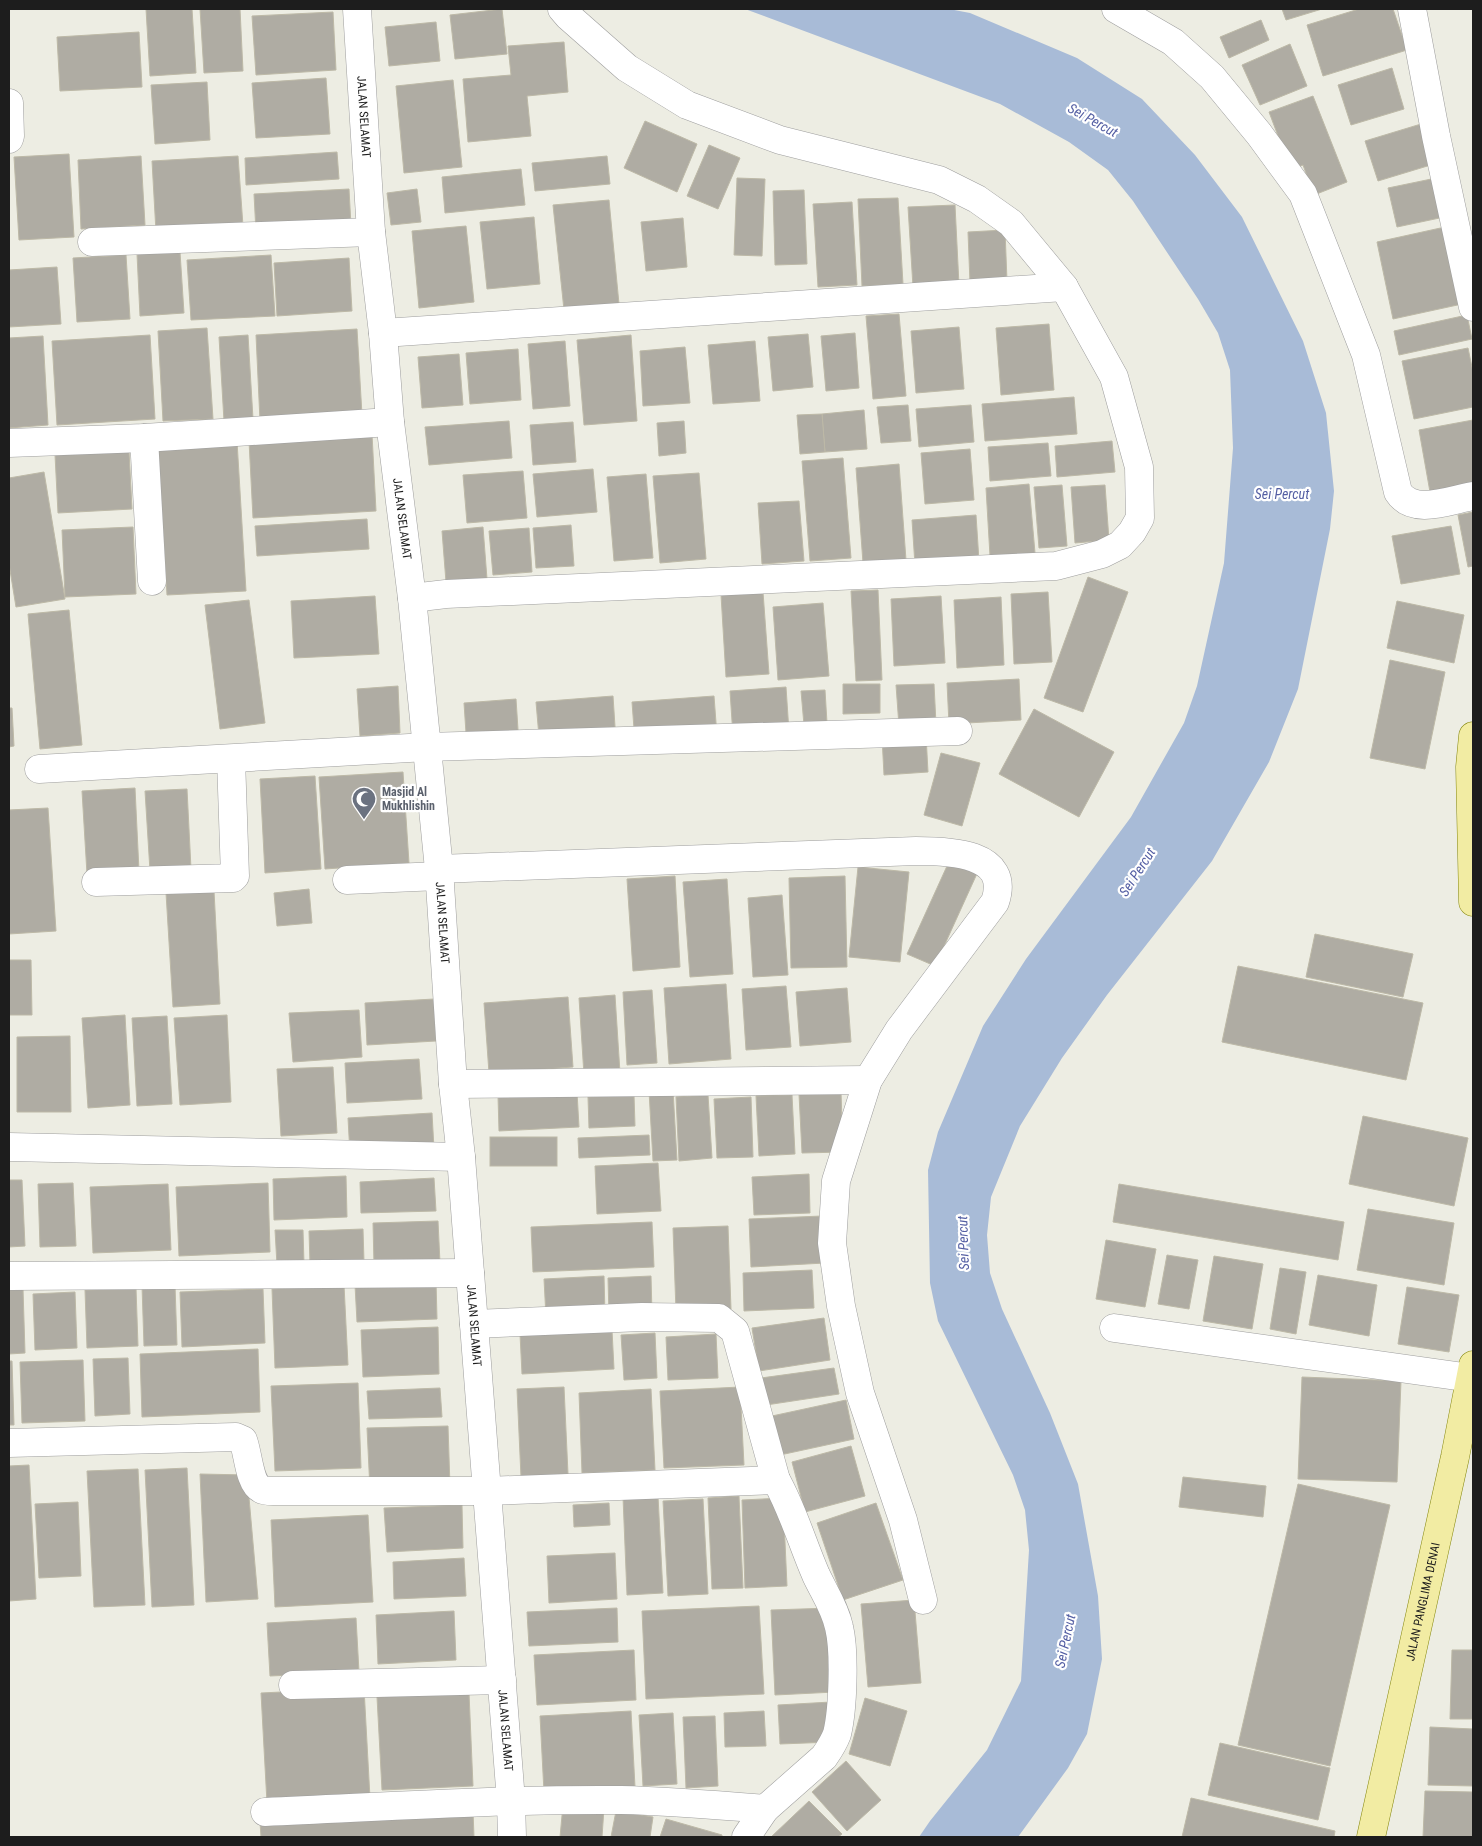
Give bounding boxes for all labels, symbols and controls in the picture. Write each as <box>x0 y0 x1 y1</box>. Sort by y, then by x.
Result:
street label: JALAN SELAMAT <box>354 75 373 158</box>
water label: Sei Percut <box>1065 100 1122 141</box>
street label: JALAN SELAMAT <box>390 477 414 560</box>
water label: Sei Percut <box>1255 486 1310 502</box>
place label: Masjid Al Mukhlishin <box>382 785 435 813</box>
mosque icon: Masjid Al Mukhlishin <box>351 786 377 820</box>
water label: Sei Percut <box>1115 844 1159 899</box>
street label: JALAN SELAMAT <box>433 881 452 964</box>
water label: Sei Percut <box>954 1215 972 1270</box>
street label: JALAN SELAMAT <box>464 1284 484 1367</box>
street label: JALAN PANGLIMA DENAI <box>1403 1541 1443 1662</box>
water label: Sei Percut <box>1052 1612 1079 1669</box>
street label: JALAN SELAMAT <box>495 1689 516 1772</box>

